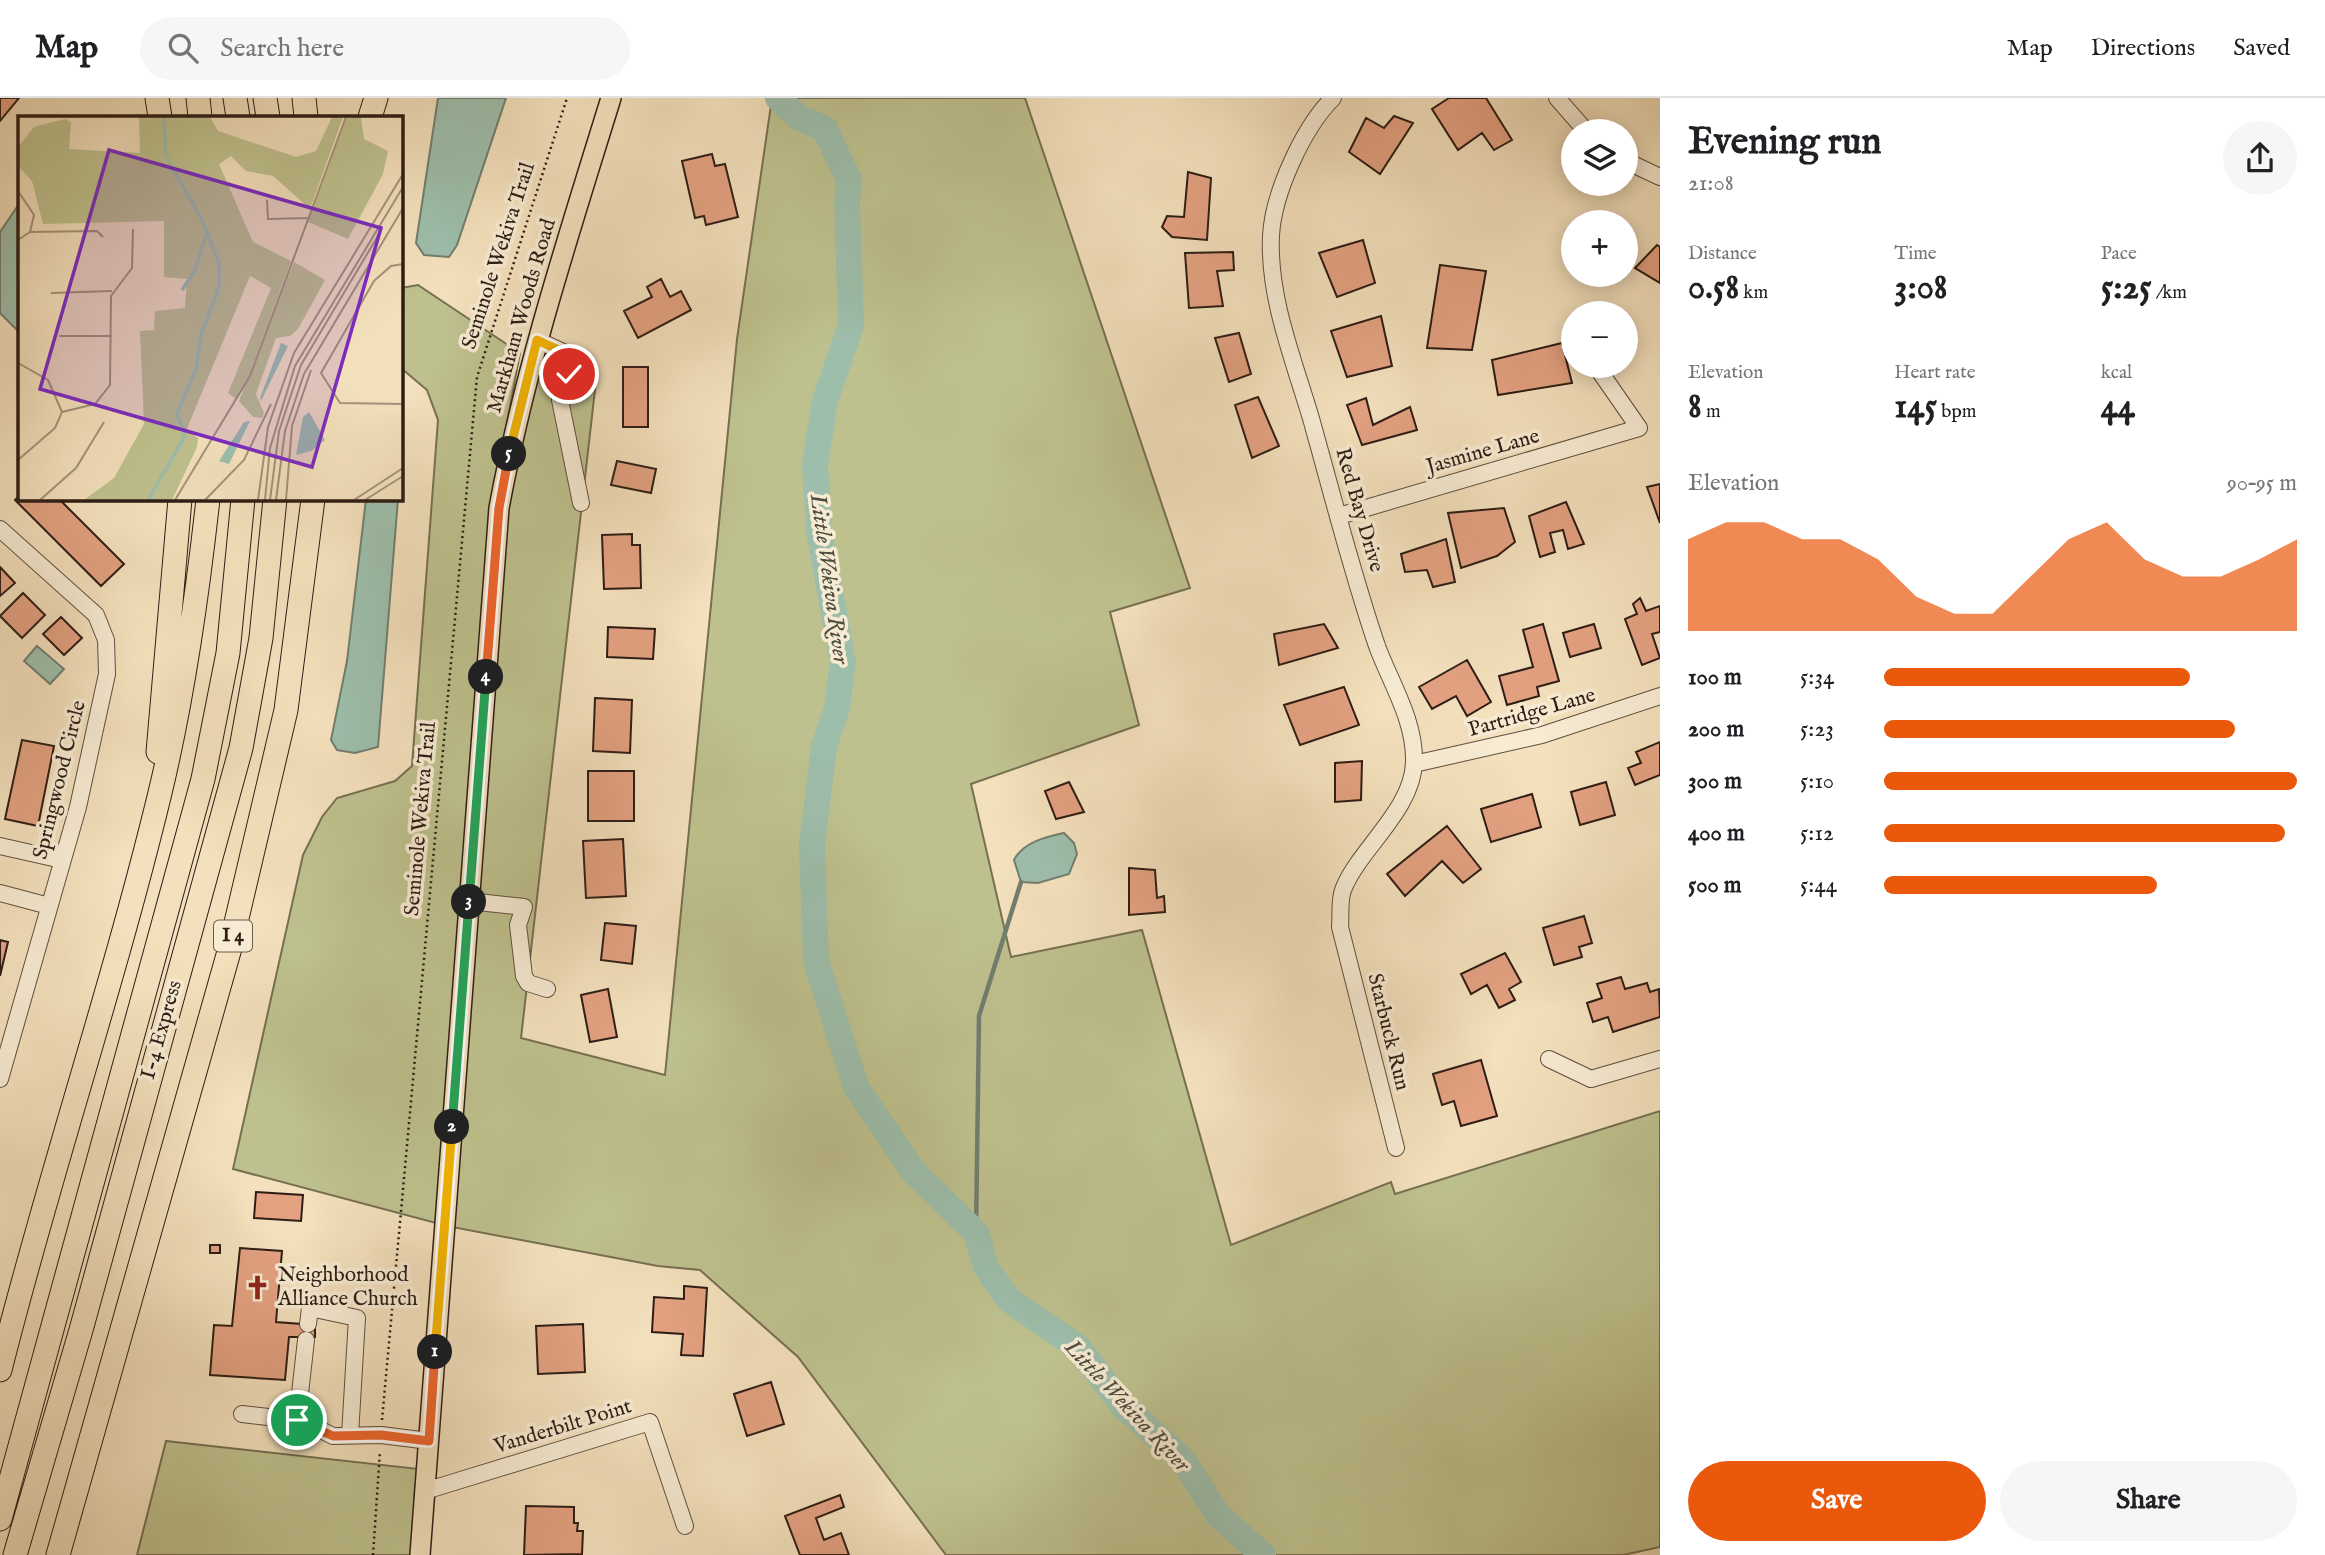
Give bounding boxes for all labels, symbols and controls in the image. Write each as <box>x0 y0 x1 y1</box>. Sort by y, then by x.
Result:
search box <box>140 17 630 80</box>
text: Map <box>35 27 98 69</box>
icon: search <box>164 29 202 67</box>
text: Search here <box>220 32 344 65</box>
text: Map <box>2007 33 2053 64</box>
text: Directions <box>2091 33 2195 64</box>
text: Saved <box>2233 33 2290 64</box>
inset map <box>18 116 402 500</box>
map controls <box>1561 119 1638 378</box>
button: layers <box>1561 119 1638 196</box>
text: Evening run <box>1688 119 1882 167</box>
button: share <box>2223 121 2297 195</box>
street label: Seminole Wekiva Trail <box>456 159 542 353</box>
text: 21:08 <box>1688 169 1734 198</box>
button: + <box>1561 210 1638 287</box>
street label: Markham Woods Road <box>481 215 563 416</box>
text: Distance <box>1688 242 1757 266</box>
text: Time <box>1894 242 1937 266</box>
text: Pace <box>2101 242 2137 266</box>
text: 0.58 <box>1688 266 1739 311</box>
text: 3:08 <box>1894 266 1948 311</box>
text: 5:25 <box>2101 266 2152 311</box>
text: km <box>1739 281 1768 305</box>
text: /km <box>2152 281 2187 305</box>
button: − <box>1561 301 1638 378</box>
pin <box>539 344 599 404</box>
icon: check <box>550 355 588 393</box>
text: Elevation <box>1688 361 1763 385</box>
text: Heart rate <box>1894 361 1975 385</box>
text: kcal <box>2101 361 2132 385</box>
text: 8 <box>1688 385 1702 430</box>
text: 145 <box>1894 385 1937 430</box>
text: 44 <box>2101 385 2135 430</box>
text: m <box>1702 400 1721 424</box>
text: bpm <box>1937 400 1976 424</box>
street label: Jasmine Lane <box>1421 423 1543 482</box>
pin: 5 <box>491 436 526 472</box>
text: 5 <box>505 441 512 465</box>
street label: Red Bay Drive <box>1328 445 1390 576</box>
text: Elevation <box>1688 469 1779 498</box>
text: 90–95 m <box>2227 469 2297 498</box>
water label: Little Wekiva River <box>803 491 855 667</box>
pin: 4 <box>468 660 504 694</box>
text: 100 m <box>1688 663 1742 692</box>
text: 5:34 <box>1800 663 1834 692</box>
text: 4 <box>481 664 490 688</box>
street label: Partridge Lane <box>1465 682 1599 744</box>
street label: Springwood Circle <box>27 697 93 862</box>
text: 200 m <box>1688 715 1744 744</box>
text: 5:23 <box>1800 715 1834 744</box>
street label: Seminole Wekiva Trail <box>399 721 443 917</box>
text: 300 m <box>1688 767 1742 796</box>
text: 5:10 <box>1800 767 1834 796</box>
text: 400 m <box>1688 819 1745 848</box>
text: 5:12 <box>1800 819 1834 848</box>
text: 500 m <box>1688 871 1742 900</box>
text: 5:44 <box>1800 871 1837 900</box>
pin: 3 <box>452 884 486 920</box>
text: 3 <box>465 889 472 913</box>
road number: I 4 <box>214 920 252 951</box>
street label: Starbuck Run <box>1360 971 1416 1093</box>
street label: I-4 Express <box>135 977 189 1083</box>
pin: 2 <box>434 1110 470 1144</box>
text: 2 <box>447 1114 456 1138</box>
place label: Neighborhood Alliance Church <box>277 1262 418 1313</box>
church icon: Neighborhood Alliance Church <box>244 1273 272 1301</box>
water label: Little Wekiva River <box>1057 1333 1197 1479</box>
pin: 1 <box>418 1334 452 1370</box>
text: 1 <box>431 1339 438 1363</box>
pin <box>267 1390 327 1450</box>
street label: Vanderbilt Point <box>490 1393 635 1461</box>
icon: arrive <box>278 1401 316 1439</box>
button: Save <box>1688 1461 1986 1541</box>
button: Share <box>2000 1461 2297 1541</box>

